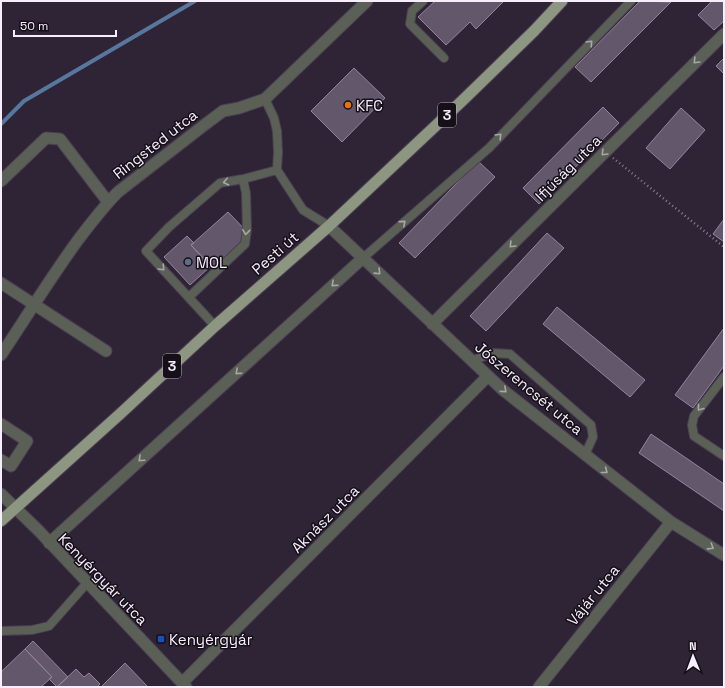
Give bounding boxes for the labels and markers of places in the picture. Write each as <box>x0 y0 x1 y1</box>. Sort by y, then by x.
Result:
place label: KFC <box>356 96 383 115</box>
marker: KFC <box>343 100 353 110</box>
place label: MOL <box>196 253 227 272</box>
marker: MOL <box>183 257 193 267</box>
place label: Kenyérgyár <box>169 630 253 649</box>
marker: Kenyérgyár <box>156 634 166 644</box>

